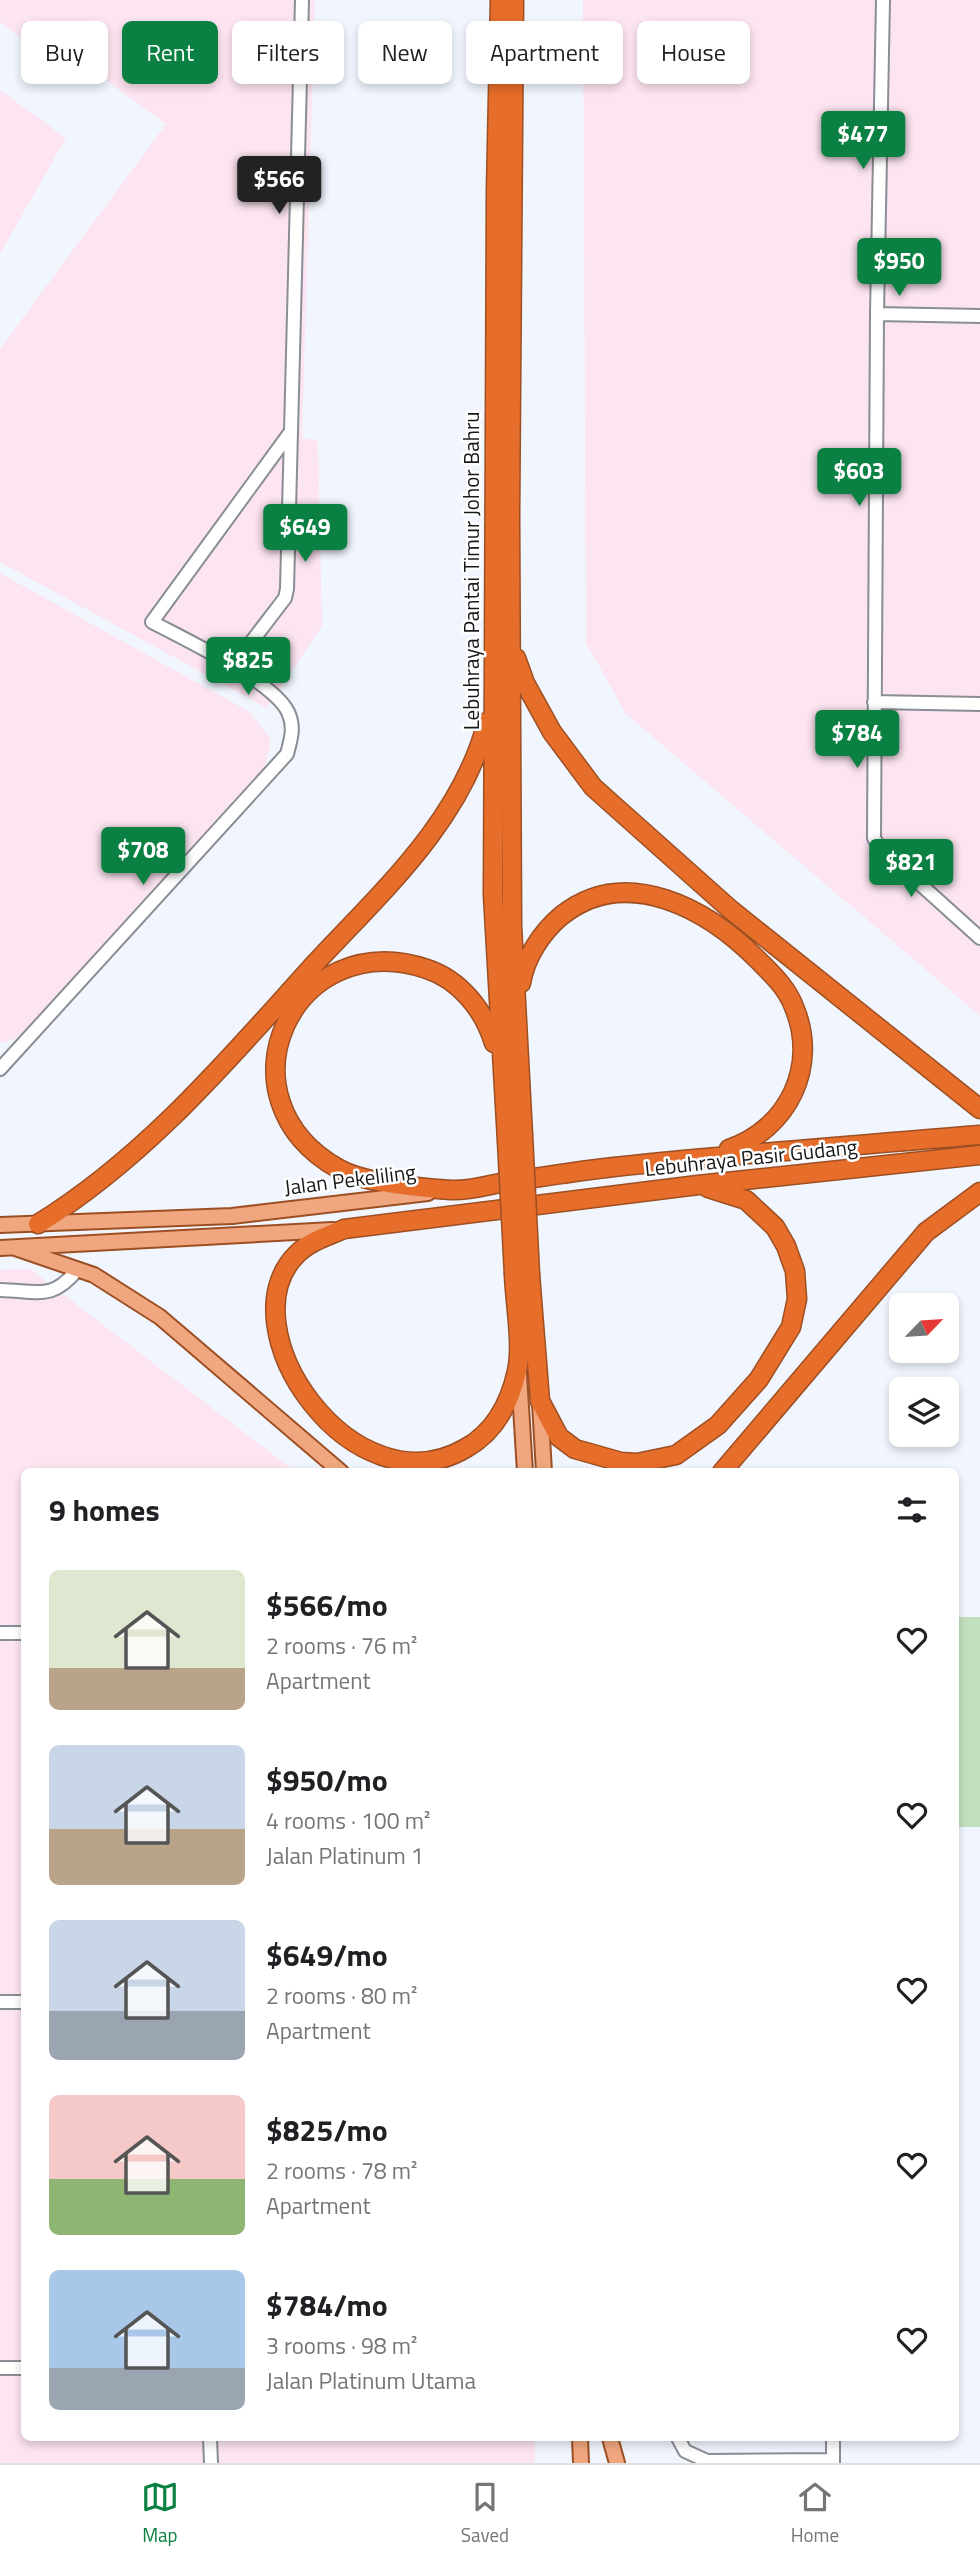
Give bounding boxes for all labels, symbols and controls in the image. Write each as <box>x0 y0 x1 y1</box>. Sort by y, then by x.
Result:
chip: Buy <box>21 21 108 84</box>
chip: Rent <box>122 21 218 84</box>
chip: Filters <box>232 21 344 84</box>
chip: New <box>358 21 452 84</box>
chip: Apartment <box>466 21 623 84</box>
chip: House <box>637 21 750 84</box>
pin: $477 <box>822 111 904 171</box>
text: $477 <box>837 116 889 151</box>
pin: $566 <box>238 156 320 216</box>
text: $566 <box>253 161 305 196</box>
pin: $950 <box>858 238 940 298</box>
text: $950 <box>873 243 925 278</box>
street label: Lebuhraya Pantai Timur Johor Bahru <box>455 412 487 730</box>
pin: $603 <box>818 448 900 508</box>
text: $603 <box>833 453 885 488</box>
pin: $649 <box>264 504 346 564</box>
text: $649 <box>279 509 331 544</box>
pin: $825 <box>207 638 289 697</box>
text: $825 <box>222 642 274 677</box>
pin: $784 <box>816 710 898 770</box>
text: $784 <box>831 715 883 750</box>
pin: $708 <box>102 828 184 887</box>
text: $708 <box>117 832 169 867</box>
pin: $821 <box>870 839 952 899</box>
text: $821 <box>885 844 937 879</box>
street label: Lebuhraya Pasir Gudang <box>643 1130 859 1184</box>
street label: Jalan Pekeliling <box>282 1155 418 1203</box>
north arrow <box>889 1293 959 1363</box>
map controls <box>889 1293 959 1447</box>
button: layers <box>889 1377 959 1447</box>
text: 9 homes <box>49 1487 160 1533</box>
icon: filters <box>893 1491 931 1529</box>
text: $566/mo <box>266 1582 388 1628</box>
icon: home <box>105 1598 189 1682</box>
icon: heart <box>893 1621 931 1659</box>
text: 2 rooms · 76 m² <box>266 1628 417 1663</box>
text: Apartment <box>266 1663 371 1698</box>
text: $950/mo <box>266 1757 388 1803</box>
icon: home <box>105 1773 189 1857</box>
icon: heart <box>893 1796 931 1834</box>
text: 4 rooms · 100 m² <box>266 1803 430 1838</box>
text: Jalan Platinum 1 <box>266 1838 424 1873</box>
text: $649/mo <box>266 1932 388 1978</box>
icon: home <box>105 1948 189 2032</box>
icon: heart <box>893 1971 931 2009</box>
text: 2 rooms · 80 m² <box>266 1978 417 2013</box>
text: Apartment <box>266 2013 371 2048</box>
text: $825/mo <box>266 2107 388 2153</box>
icon: home <box>105 2123 189 2207</box>
icon: heart <box>893 2146 931 2184</box>
text: 2 rooms · 78 m² <box>266 2153 417 2188</box>
text: Apartment <box>266 2188 371 2223</box>
text: $784/mo <box>266 2282 388 2328</box>
icon: home <box>105 2298 189 2382</box>
icon: heart <box>893 2321 931 2359</box>
text: 3 rooms · 98 m² <box>266 2328 417 2363</box>
text: Jalan Platinum Utama <box>266 2363 476 2398</box>
tab: Map <box>141 2478 179 2549</box>
tab: Saved <box>461 2478 509 2549</box>
tab: Home <box>791 2478 839 2549</box>

